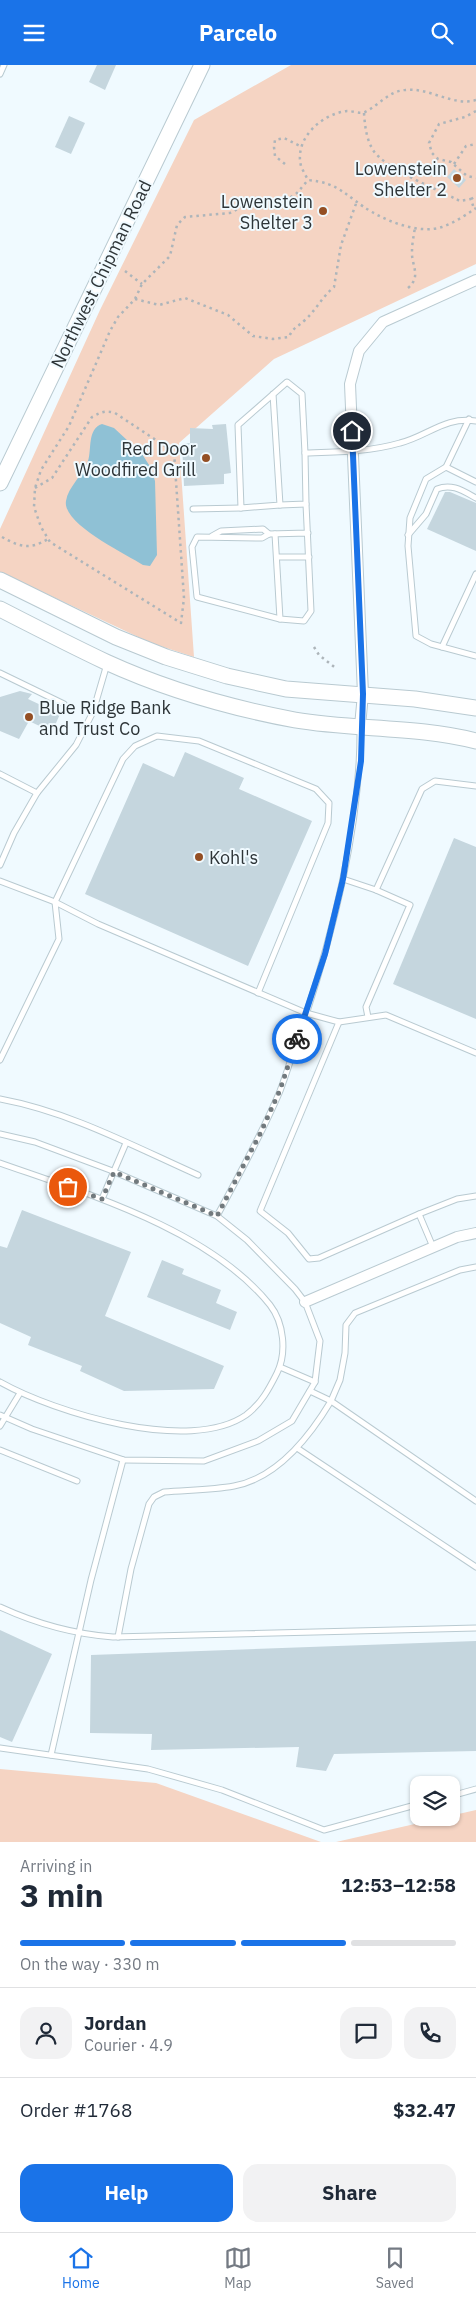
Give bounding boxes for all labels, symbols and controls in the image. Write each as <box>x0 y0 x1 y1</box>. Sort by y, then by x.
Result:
text: Parcelo <box>199 18 277 47</box>
icon: menu <box>20 19 48 47</box>
icon: search <box>428 19 456 47</box>
place label: Lowenstein Shelter 2 <box>355 157 447 201</box>
marker: Lowenstein Shelter 2 <box>451 172 463 184</box>
street label: Northwest Chipman Road <box>45 176 157 372</box>
place label: Lowenstein Shelter 3 <box>221 190 313 234</box>
marker: Lowenstein Shelter 3 <box>317 205 329 217</box>
pin <box>331 410 373 452</box>
icon: home <box>338 417 366 445</box>
place label: Red Door Woodfired Grill <box>75 437 196 481</box>
marker: Red Door Woodfired Grill <box>200 452 212 464</box>
place label: Blue Ridge Bank and Trust Co <box>39 696 172 740</box>
marker: Blue Ridge Bank and Trust Co <box>23 711 35 723</box>
place label: Kohl's <box>209 846 258 869</box>
marker: Kohl's <box>193 851 205 863</box>
courier <box>272 1014 322 1064</box>
icon: bike <box>283 1025 311 1053</box>
pin <box>47 1166 89 1208</box>
icon: bag <box>54 1173 82 1201</box>
map controls <box>410 1776 460 1826</box>
button: layers <box>410 1776 460 1826</box>
text: Arriving in <box>20 1856 92 1876</box>
text: 12:53–12:58 <box>341 1873 456 1897</box>
text: 3 min <box>20 1874 104 1916</box>
text: On the way · 330 m <box>20 1954 159 1974</box>
button: person <box>20 2007 72 2059</box>
button: chat <box>340 2007 392 2059</box>
button: phone <box>404 2007 456 2059</box>
text: Jordan <box>84 2011 147 2035</box>
text: Courier · 4.9 <box>84 2035 173 2055</box>
text: Order #1768 <box>20 2098 132 2122</box>
text: $32.47 <box>393 2098 456 2122</box>
button: Help <box>20 2164 233 2222</box>
button: Share <box>243 2164 456 2222</box>
tab: Home <box>62 2244 100 2292</box>
tab: Map <box>224 2244 252 2292</box>
tab: Saved <box>376 2244 414 2292</box>

